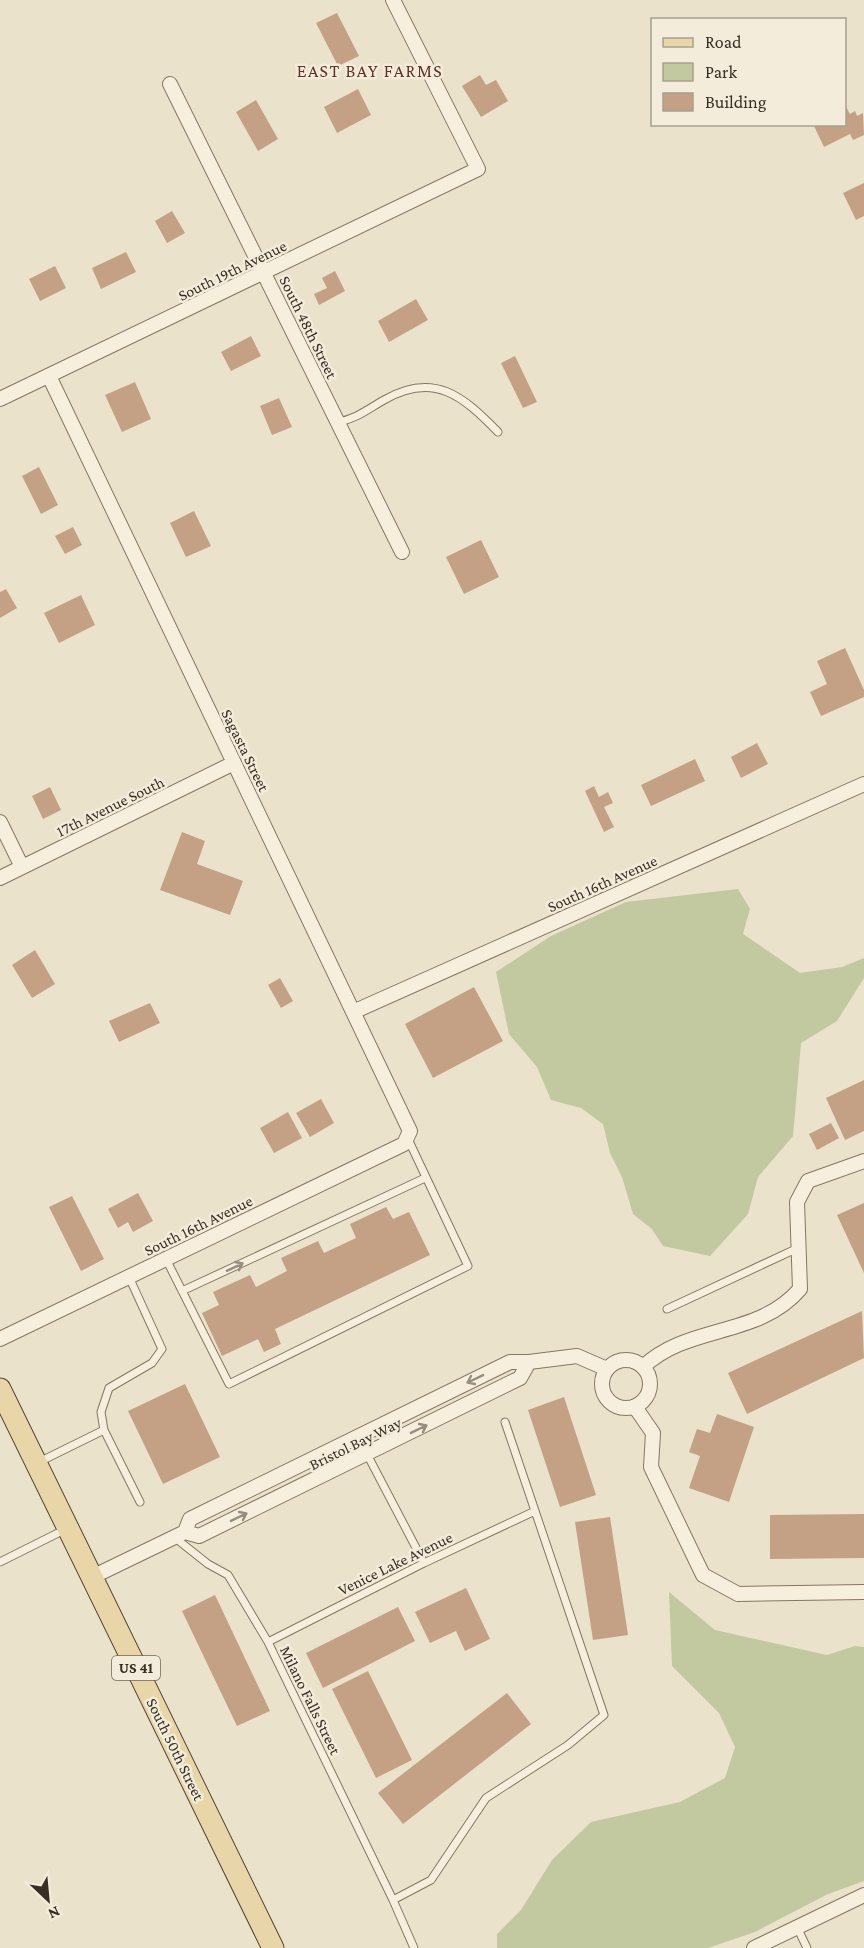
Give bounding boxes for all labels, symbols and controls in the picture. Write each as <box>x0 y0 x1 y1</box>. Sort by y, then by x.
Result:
legend <box>651 18 846 126</box>
text: Road <box>705 32 742 52</box>
district label: EAST BAY FARMS <box>297 61 443 81</box>
text: Park <box>705 62 737 82</box>
text: Building <box>705 92 767 112</box>
street label: South 19th Avenue <box>175 237 289 304</box>
street label: South 48th Street <box>276 273 341 382</box>
street label: Sagasta Street <box>217 706 273 795</box>
street label: 17th Avenue South <box>54 773 167 840</box>
street label: South 16th Avenue <box>545 852 660 915</box>
street label: South 16th Avenue <box>141 1192 255 1259</box>
one-way arrow <box>225 1260 243 1272</box>
one-way arrow <box>466 1374 484 1386</box>
street label: Bristol Bay Way <box>306 1414 405 1474</box>
one-way arrow <box>410 1423 428 1434</box>
one-way arrow <box>229 1511 247 1523</box>
street label: Venice Lake Avenue <box>335 1528 455 1598</box>
street label: Milano Falls Street <box>277 1643 345 1758</box>
road number: US 41 <box>112 1656 160 1680</box>
street label: South 50th Street <box>143 1695 208 1804</box>
north arrow <box>18 1870 78 1930</box>
text: N <box>46 1903 63 1923</box>

